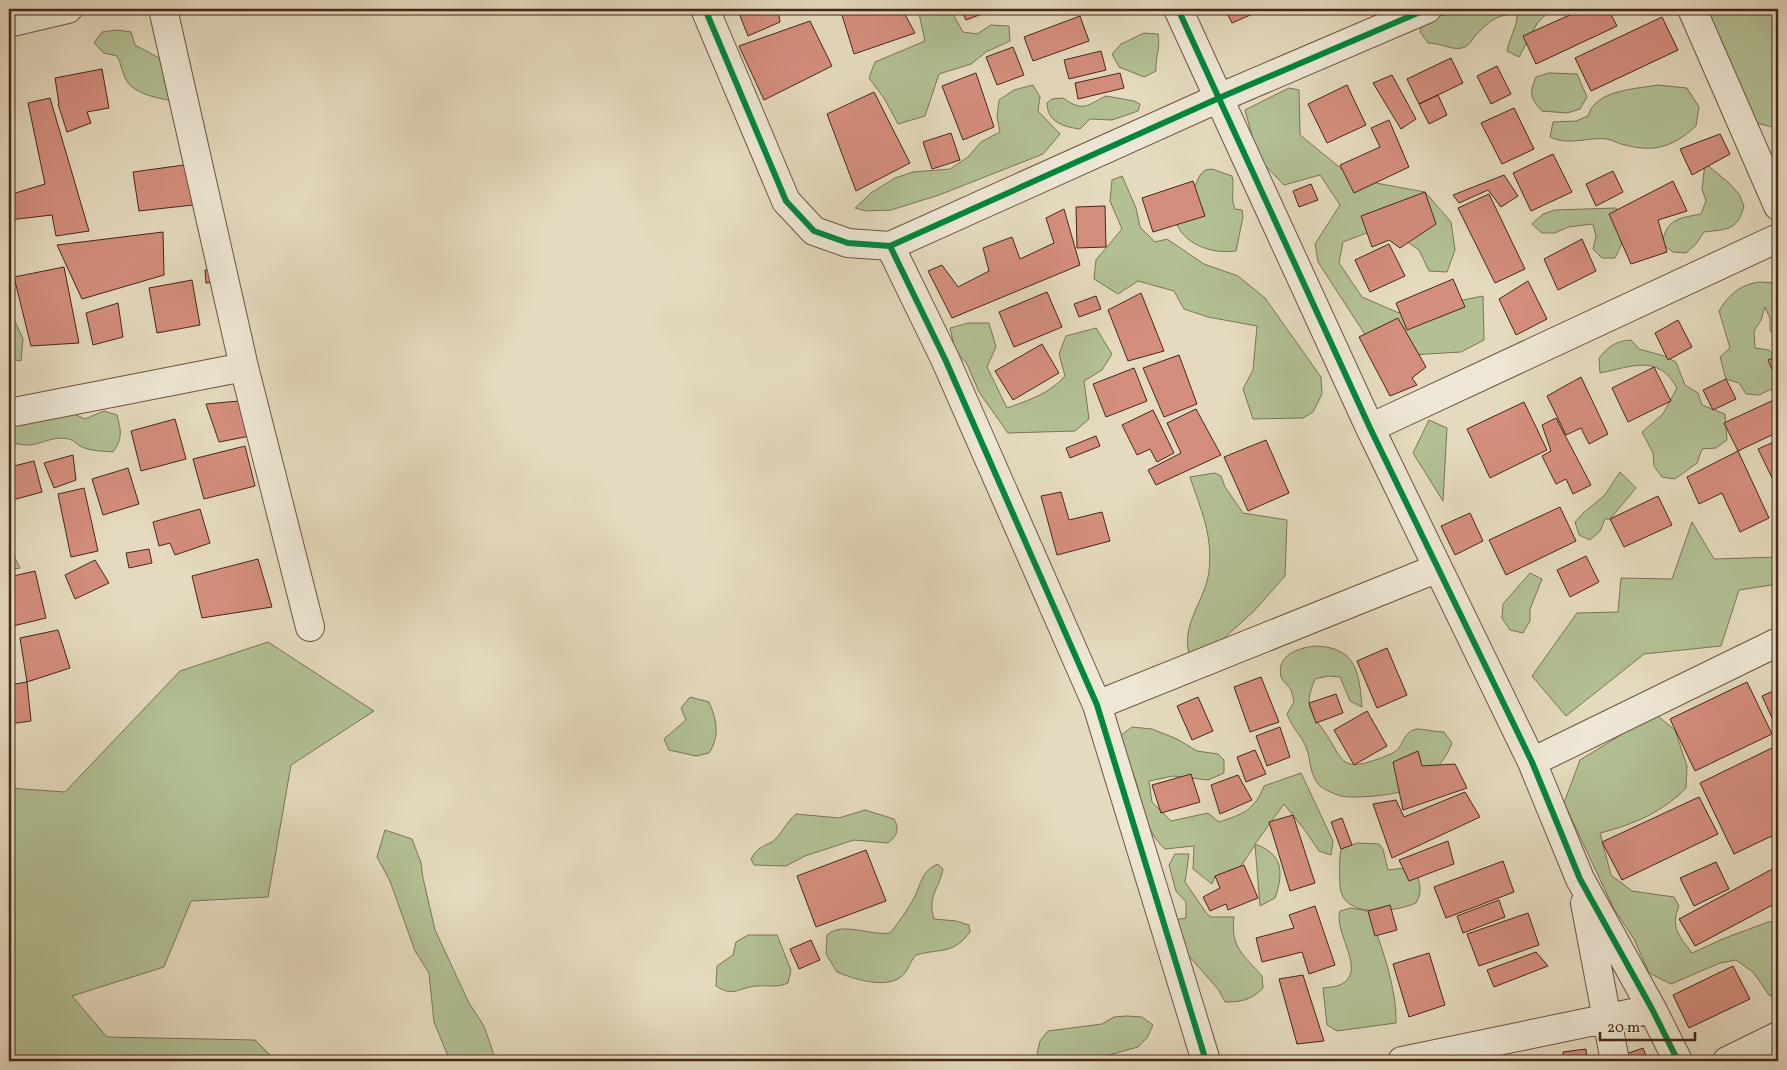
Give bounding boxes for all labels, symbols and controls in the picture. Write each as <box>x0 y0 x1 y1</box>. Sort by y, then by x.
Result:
scale bar <box>1600 1010 1694 1042</box>
text: 20 m <box>1607 1018 1640 1039</box>

